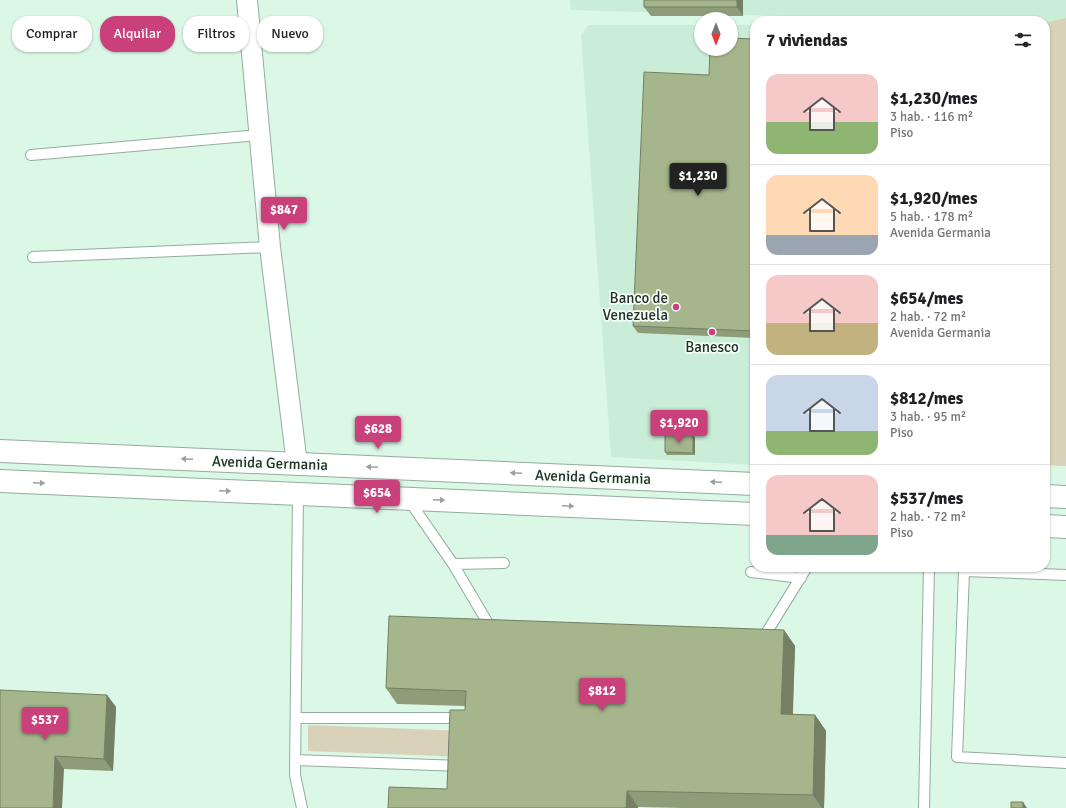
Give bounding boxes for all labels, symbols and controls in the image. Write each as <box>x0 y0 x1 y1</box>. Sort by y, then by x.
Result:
north arrow <box>694 12 738 56</box>
map controls <box>694 12 738 56</box>
chip: Comprar <box>12 16 92 52</box>
chip: Alquilar <box>100 16 175 52</box>
chip: Filtros <box>183 16 249 52</box>
chip: Nuevo <box>257 16 323 52</box>
icon: filters <box>1012 29 1034 51</box>
text: 7 viviendas <box>766 30 848 51</box>
text: $1,230/mes <box>890 88 978 109</box>
icon: home <box>798 90 846 138</box>
text: 3 hab. · 116 m² <box>890 109 973 125</box>
text: Piso <box>890 125 913 141</box>
pin: $1,230 <box>665 163 731 197</box>
text: $1,230 <box>679 168 717 184</box>
text: $1,920/mes <box>890 188 978 209</box>
icon: home <box>798 191 846 239</box>
pin: $847 <box>260 197 308 231</box>
text: $847 <box>270 202 298 218</box>
text: 5 hab. · 178 m² <box>890 209 973 225</box>
text: Avenida Germania <box>890 225 991 241</box>
text: $654/mes <box>890 288 963 309</box>
place label: Banco de Venezuela <box>603 289 668 324</box>
icon: home <box>798 291 846 339</box>
marker: Banco de Venezuela <box>671 302 681 312</box>
text: 2 hab. · 72 m² <box>890 309 966 325</box>
text: Avenida Germania <box>890 325 991 341</box>
marker: Banesco <box>707 327 717 337</box>
place label: Banesco <box>685 338 739 356</box>
text: $812/mes <box>890 388 963 409</box>
icon: home <box>798 391 846 439</box>
text: 3 hab. · 95 m² <box>890 409 966 425</box>
pin: $1,920 <box>646 410 712 444</box>
text: $1,920 <box>660 415 698 431</box>
pin: $628 <box>354 416 402 450</box>
text: $628 <box>364 421 392 437</box>
text: Piso <box>890 425 913 441</box>
street label: Avenida Germania <box>212 452 328 474</box>
one-way arrow <box>180 456 193 462</box>
one-way arrow <box>365 464 378 470</box>
street label: Avenida Germania <box>535 466 651 488</box>
one-way arrow <box>510 470 522 477</box>
one-way arrow <box>709 479 722 485</box>
one-way arrow <box>33 480 46 486</box>
pin: $654 <box>353 480 401 514</box>
text: $654 <box>363 485 391 501</box>
one-way arrow <box>219 488 232 494</box>
text: $537/mes <box>890 488 963 509</box>
icon: home <box>798 491 846 539</box>
one-way arrow <box>433 497 446 503</box>
one-way arrow <box>562 502 574 509</box>
text: 2 hab. · 72 m² <box>890 509 966 525</box>
text: Piso <box>890 525 913 541</box>
pin: $812 <box>578 678 626 712</box>
text: $812 <box>588 683 616 699</box>
pin: $537 <box>21 707 69 741</box>
text: $537 <box>31 712 59 728</box>

